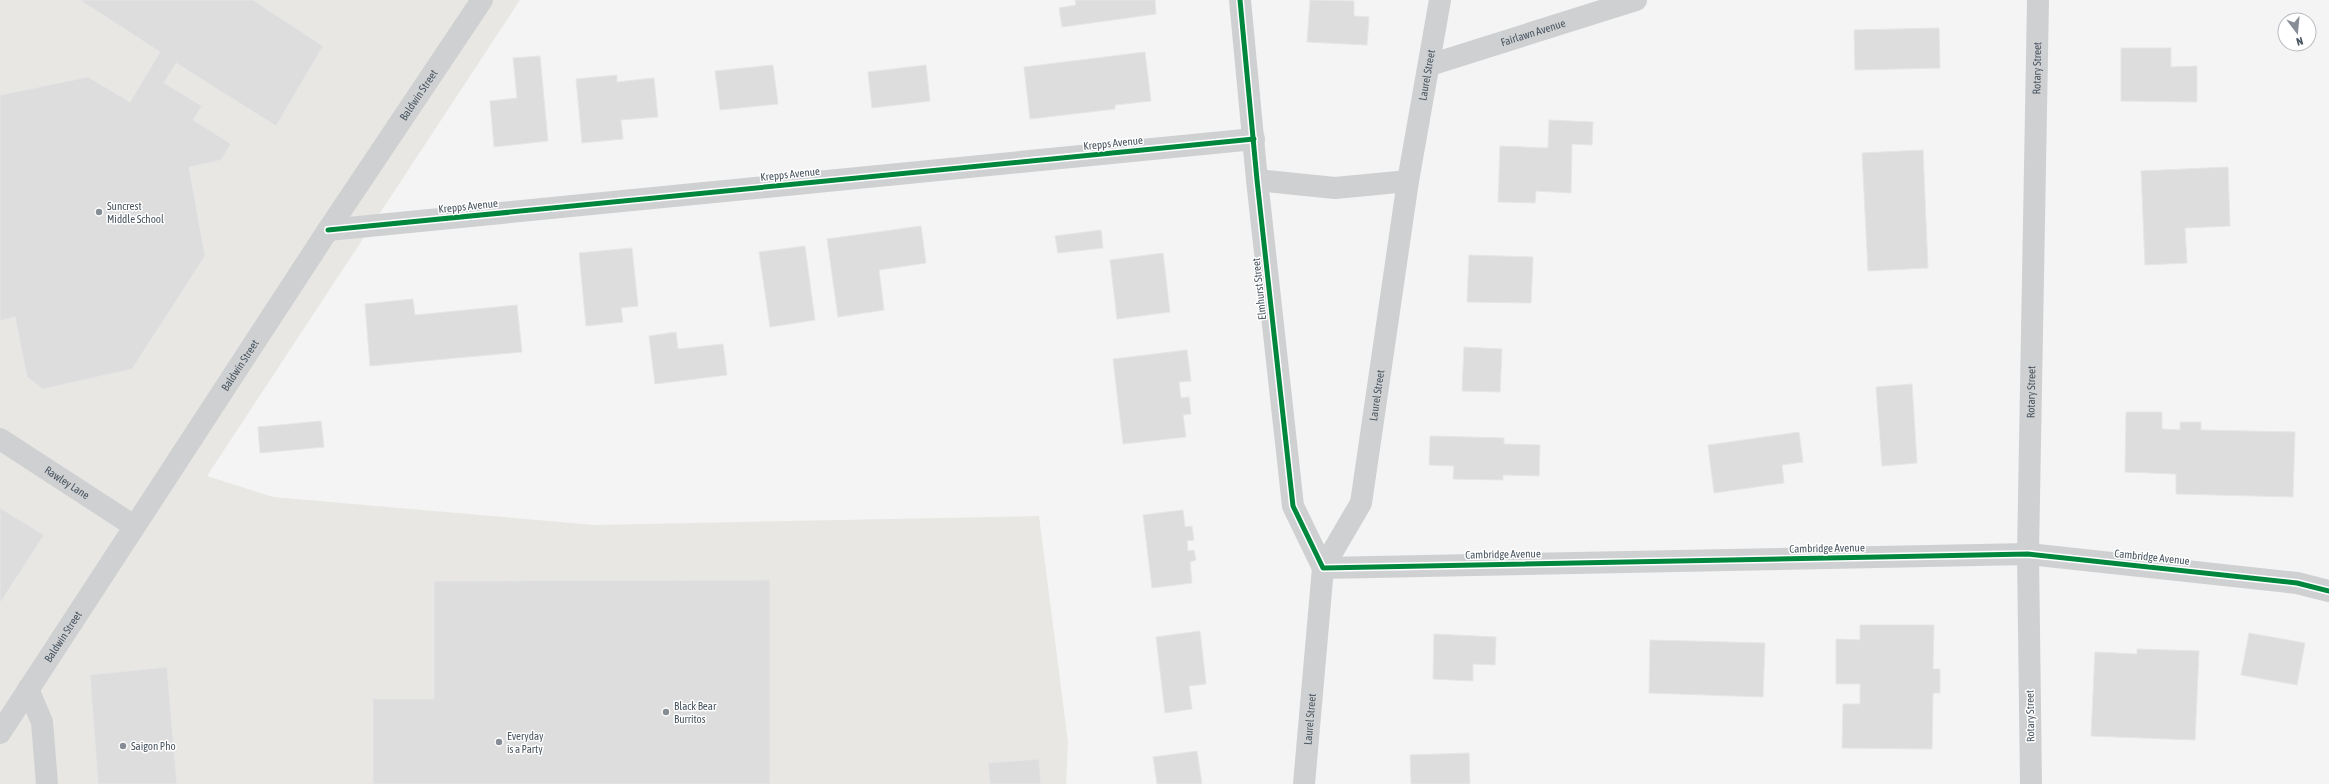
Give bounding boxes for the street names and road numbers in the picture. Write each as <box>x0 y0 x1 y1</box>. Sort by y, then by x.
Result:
street label: Fairlawn Avenue <box>1499 17 1567 48</box>
street label: Rotary Street <box>2030 42 2043 94</box>
street label: Laurel Street <box>1416 49 1437 102</box>
street label: Baldwin Street <box>397 67 440 123</box>
street label: Krepps Avenue <box>1083 134 1143 152</box>
street label: Krepps Avenue <box>760 165 820 183</box>
street label: Krepps Avenue <box>438 197 498 215</box>
street label: Elmhurst Street <box>1250 257 1268 321</box>
street label: Baldwin Street <box>219 337 261 393</box>
street label: Rotary Street <box>2024 366 2037 418</box>
street label: Laurel Street <box>1367 369 1386 422</box>
street label: Rawley Lane <box>43 464 92 501</box>
street label: Cambridge Avenue <box>1789 541 1865 555</box>
street label: Cambridge Avenue <box>1465 547 1541 561</box>
street label: Cambridge Avenue <box>2114 547 2190 567</box>
street label: Baldwin Street <box>42 609 84 664</box>
street label: Rotary Street <box>2024 690 2036 742</box>
street label: Laurel Street <box>1301 693 1318 745</box>

